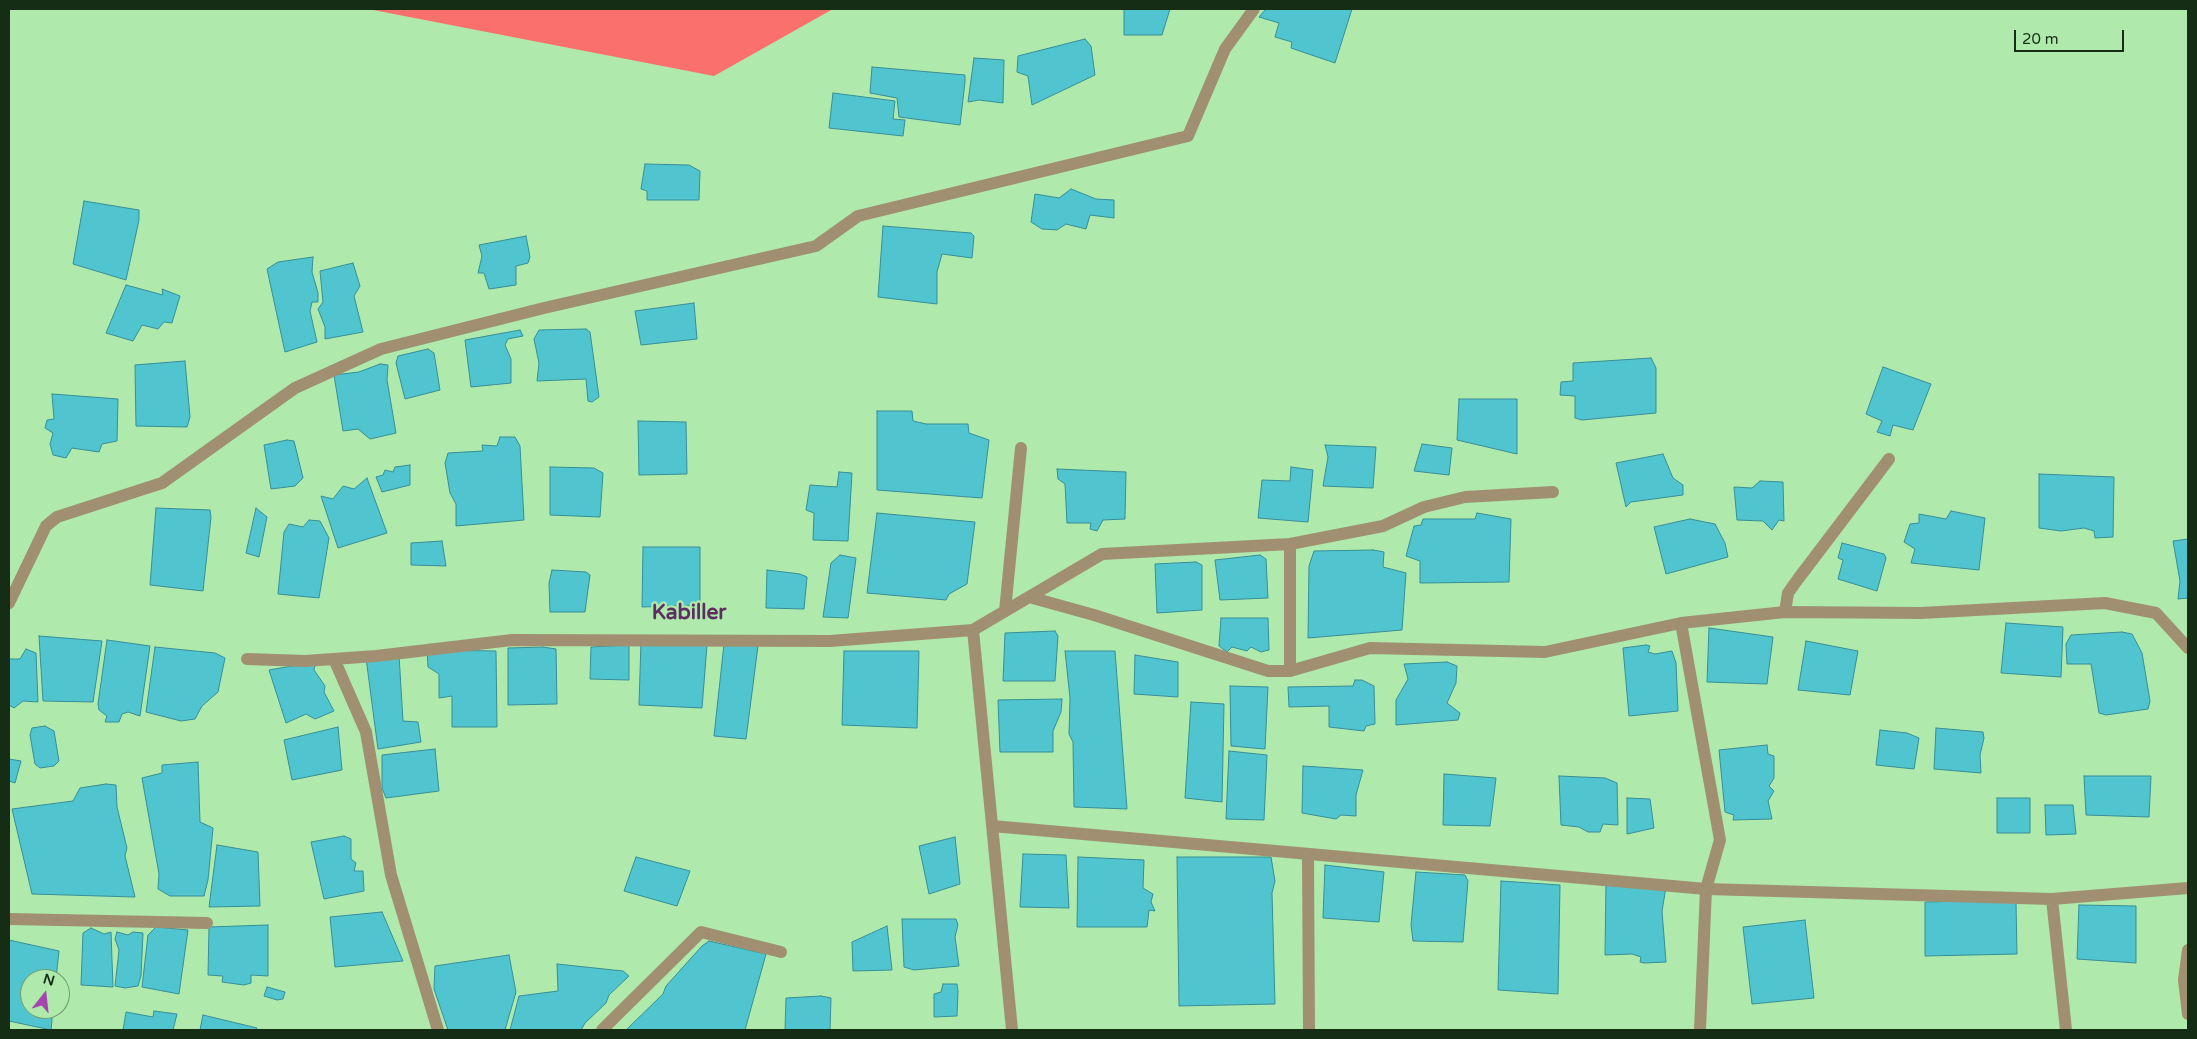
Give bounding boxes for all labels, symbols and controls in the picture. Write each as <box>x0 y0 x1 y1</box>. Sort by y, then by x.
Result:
scale bar <box>2017 20 2127 52</box>
text: 20 m <box>2022 30 2059 48</box>
district label: Kabiller <box>652 600 726 626</box>
north arrow <box>20 969 70 1019</box>
text: N <box>41 970 57 990</box>

